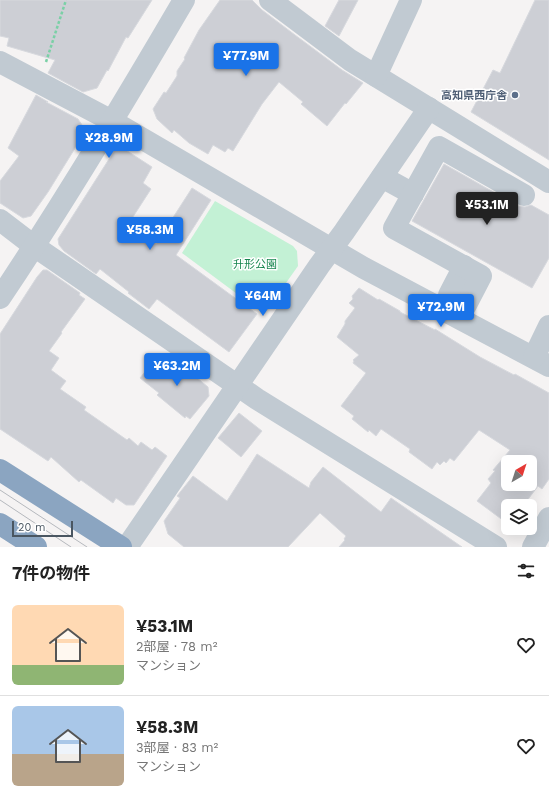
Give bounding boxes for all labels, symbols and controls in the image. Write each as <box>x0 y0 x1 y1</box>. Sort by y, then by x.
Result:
pin: ¥77.9M <box>213 43 279 77</box>
text: ¥77.9M <box>223 48 269 63</box>
place label: 高知県西庁舎 <box>441 89 508 102</box>
marker: 高知県西庁舎 <box>510 90 520 100</box>
pin: ¥28.9M <box>76 125 142 159</box>
text: ¥28.9M <box>85 130 133 145</box>
pin: ¥53.1M <box>454 192 520 226</box>
text: ¥53.1M <box>465 197 509 212</box>
pin: ¥58.3M <box>117 217 183 251</box>
text: ¥58.3M <box>126 222 174 237</box>
park label: 升形公園 <box>233 258 277 271</box>
pin: ¥64M <box>239 283 287 317</box>
text: ¥64M <box>245 288 281 303</box>
pin: ¥72.9M <box>408 294 474 328</box>
text: ¥72.9M <box>417 299 465 314</box>
pin: ¥63.2M <box>144 353 210 387</box>
text: ¥63.2M <box>153 358 201 373</box>
north arrow <box>501 455 537 491</box>
map controls <box>501 455 537 535</box>
button: layers <box>501 499 537 535</box>
scale bar <box>12 519 73 538</box>
text: 20 m <box>18 521 46 534</box>
icon: filters <box>515 560 537 582</box>
text: 7件の物件 <box>12 563 90 583</box>
text: ¥53.1M <box>136 616 193 636</box>
icon: home <box>44 621 92 669</box>
icon: heart <box>515 634 537 656</box>
text: 2部屋 · 78 m² <box>136 639 217 654</box>
text: マンション <box>136 658 201 673</box>
text: ¥58.3M <box>136 717 198 737</box>
icon: home <box>44 722 92 770</box>
icon: heart <box>515 735 537 757</box>
text: 3部屋 · 83 m² <box>136 740 218 755</box>
text: マンション <box>136 759 201 774</box>

